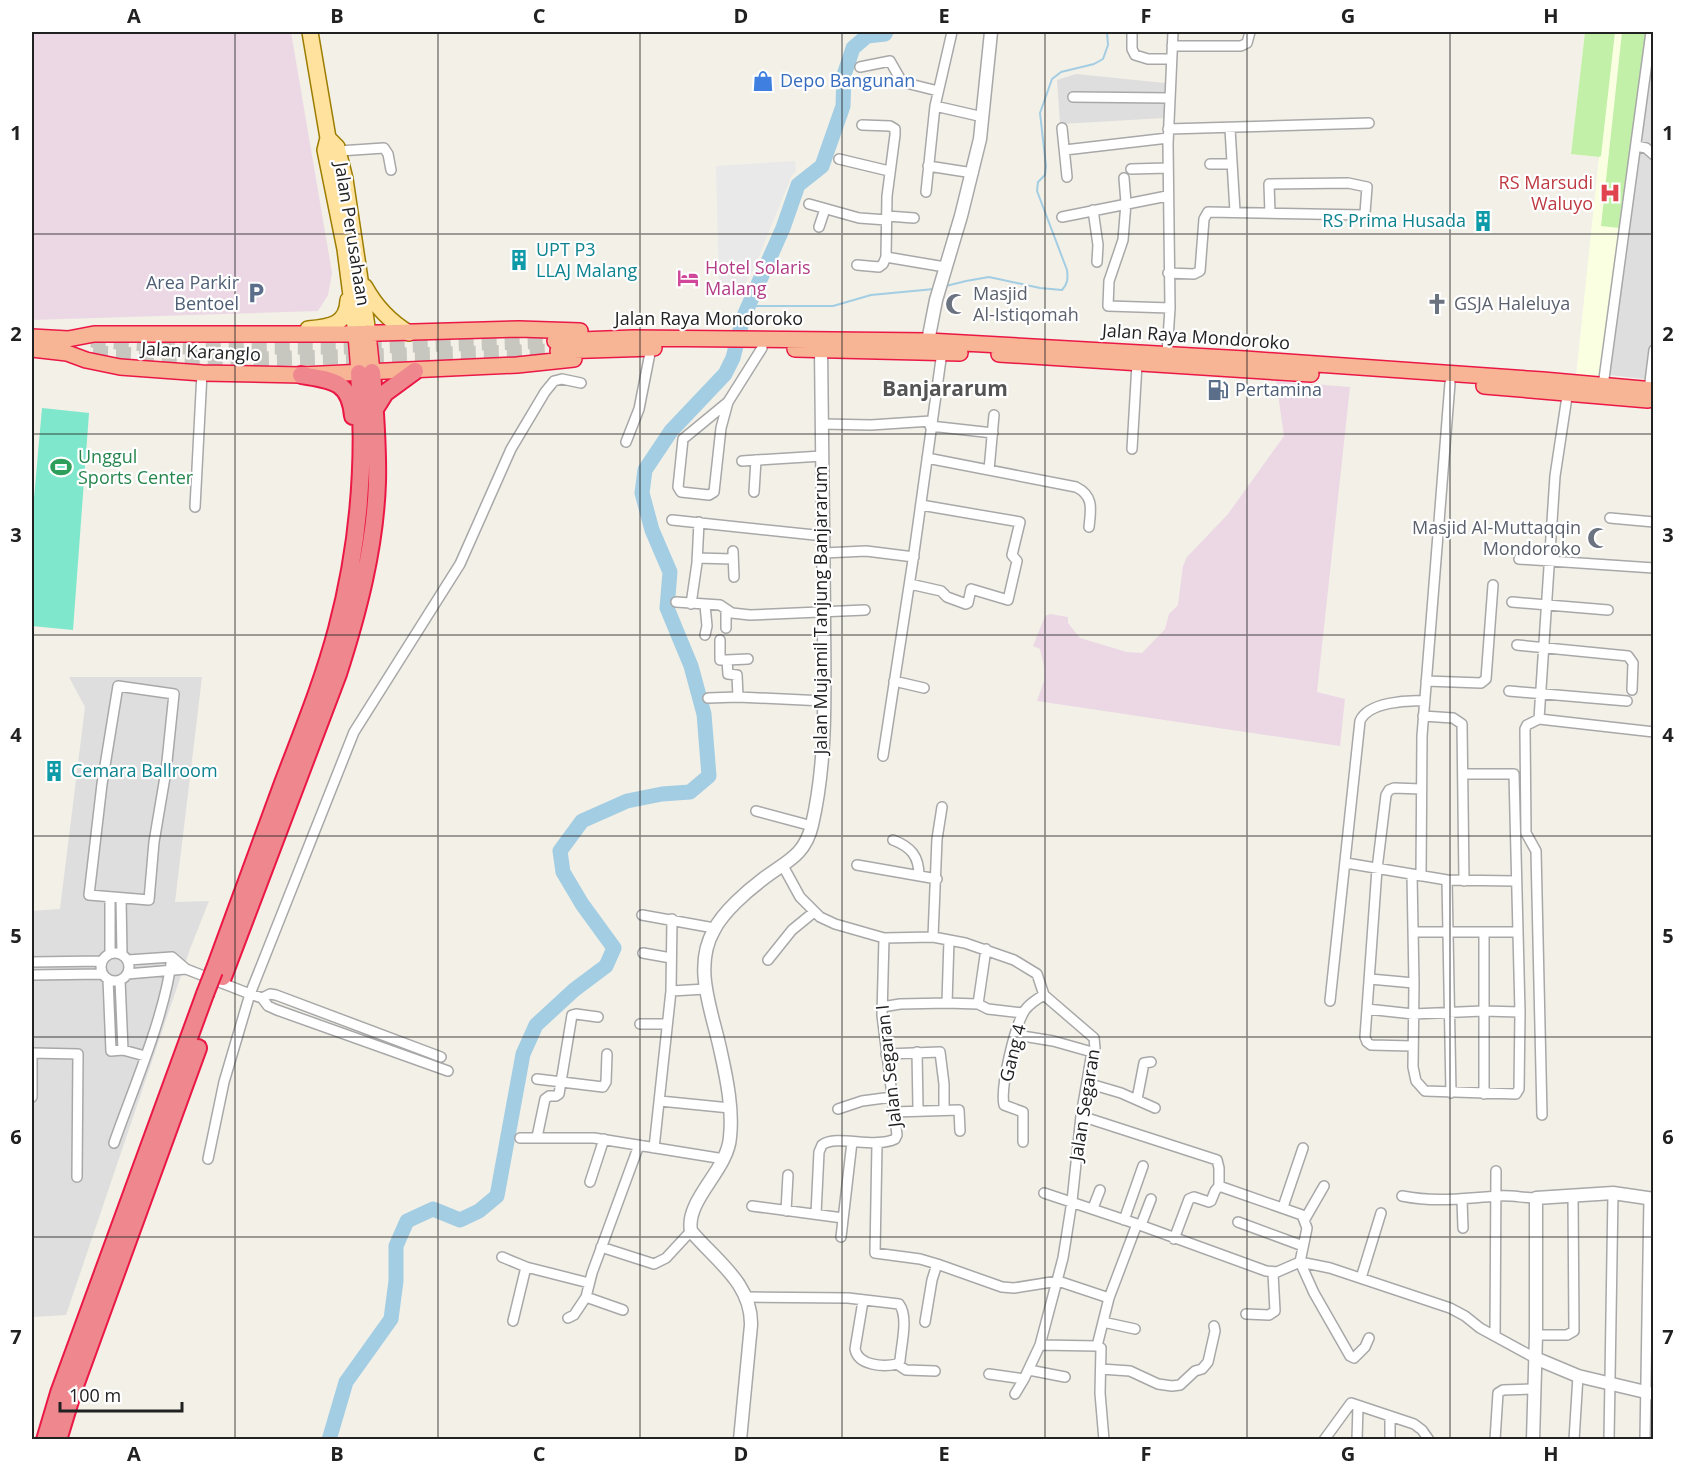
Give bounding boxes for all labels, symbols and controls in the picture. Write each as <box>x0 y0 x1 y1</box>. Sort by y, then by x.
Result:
text: A <box>127 2 141 29</box>
text: B <box>330 2 344 29</box>
text: C <box>533 2 546 29</box>
text: D <box>734 2 748 29</box>
text: E <box>938 2 950 29</box>
text: F <box>1141 2 1151 29</box>
text: G <box>1341 2 1355 29</box>
text: H <box>1543 2 1559 29</box>
place label: Depo Bangunan <box>780 68 915 92</box>
shop icon: Depo Bangunan <box>751 69 775 93</box>
text: 1 <box>10 119 22 146</box>
text: 1 <box>1662 119 1674 146</box>
street label: Jalan Perusahaan <box>329 158 376 307</box>
place label: RS Marsudi Waluyo <box>1499 170 1593 215</box>
hospital icon: RS Marsudi Waluyo <box>1598 181 1622 205</box>
place label: RS Prima Husada <box>1322 208 1466 232</box>
building icon: RS Prima Husada <box>1471 209 1495 233</box>
place label: UPT P3 LLAJ Malang <box>536 237 637 282</box>
building icon: UPT P3 LLAJ Malang <box>507 248 531 272</box>
place label: Hotel Solaris Malang <box>705 255 811 300</box>
hotel icon: Hotel Solaris Malang <box>676 266 700 290</box>
place label: Area Parkir Bentoel <box>146 270 240 315</box>
parking icon: Area Parkir Bentoel <box>244 281 268 305</box>
place label: Masjid Al-Istiqomah <box>973 281 1079 326</box>
place label: GSJA Haleluya <box>1454 291 1570 315</box>
mosque icon: Masjid Al-Istiqomah <box>944 292 968 316</box>
church icon: GSJA Haleluya <box>1425 292 1449 316</box>
street label: Jalan Raya Mondoroko <box>613 306 803 330</box>
street label: Jalan Raya Mondoroko <box>1099 317 1291 355</box>
text: 2 <box>10 320 22 347</box>
text: 2 <box>1662 320 1674 347</box>
street label: Jalan Karanglo <box>139 336 261 366</box>
district label: Banjararum <box>882 374 1008 402</box>
place label: Pertamina <box>1235 377 1322 401</box>
fuel station icon: Pertamina <box>1206 378 1230 402</box>
place label: Unggul Sports Center <box>78 444 194 489</box>
sports icon: Unggul Sports Center <box>49 455 73 479</box>
street label: Jalan Mujamil Tanjung Banjararum <box>808 466 832 756</box>
place label: Masjid Al-Muttaqqin Mondoroko <box>1412 515 1581 560</box>
text: 3 <box>10 521 22 548</box>
text: 3 <box>1662 521 1674 548</box>
mosque icon: Masjid Al-Muttaqqin Mondoroko <box>1586 526 1610 550</box>
text: 4 <box>10 721 22 748</box>
text: 4 <box>1662 721 1674 748</box>
place label: Cemara Ballroom <box>71 758 218 782</box>
building icon: Cemara Ballroom <box>42 759 66 783</box>
text: 5 <box>10 922 22 949</box>
text: 5 <box>1662 922 1674 949</box>
street label: Jalan Segaran I <box>870 1004 907 1130</box>
street label: Gang 4 <box>993 1021 1031 1084</box>
street label: Jalan Segaran <box>1063 1047 1105 1165</box>
text: 6 <box>10 1123 22 1150</box>
text: 6 <box>1662 1123 1674 1150</box>
text: 7 <box>10 1323 22 1350</box>
text: 7 <box>1662 1323 1674 1350</box>
scale bar <box>60 1375 182 1413</box>
text: 100 m <box>69 1383 121 1407</box>
text: A <box>127 1440 141 1467</box>
text: B <box>330 1440 344 1467</box>
text: C <box>533 1440 546 1467</box>
text: D <box>734 1440 748 1467</box>
text: E <box>938 1440 950 1467</box>
text: F <box>1141 1440 1151 1467</box>
text: G <box>1341 1440 1355 1467</box>
text: H <box>1543 1440 1559 1467</box>

